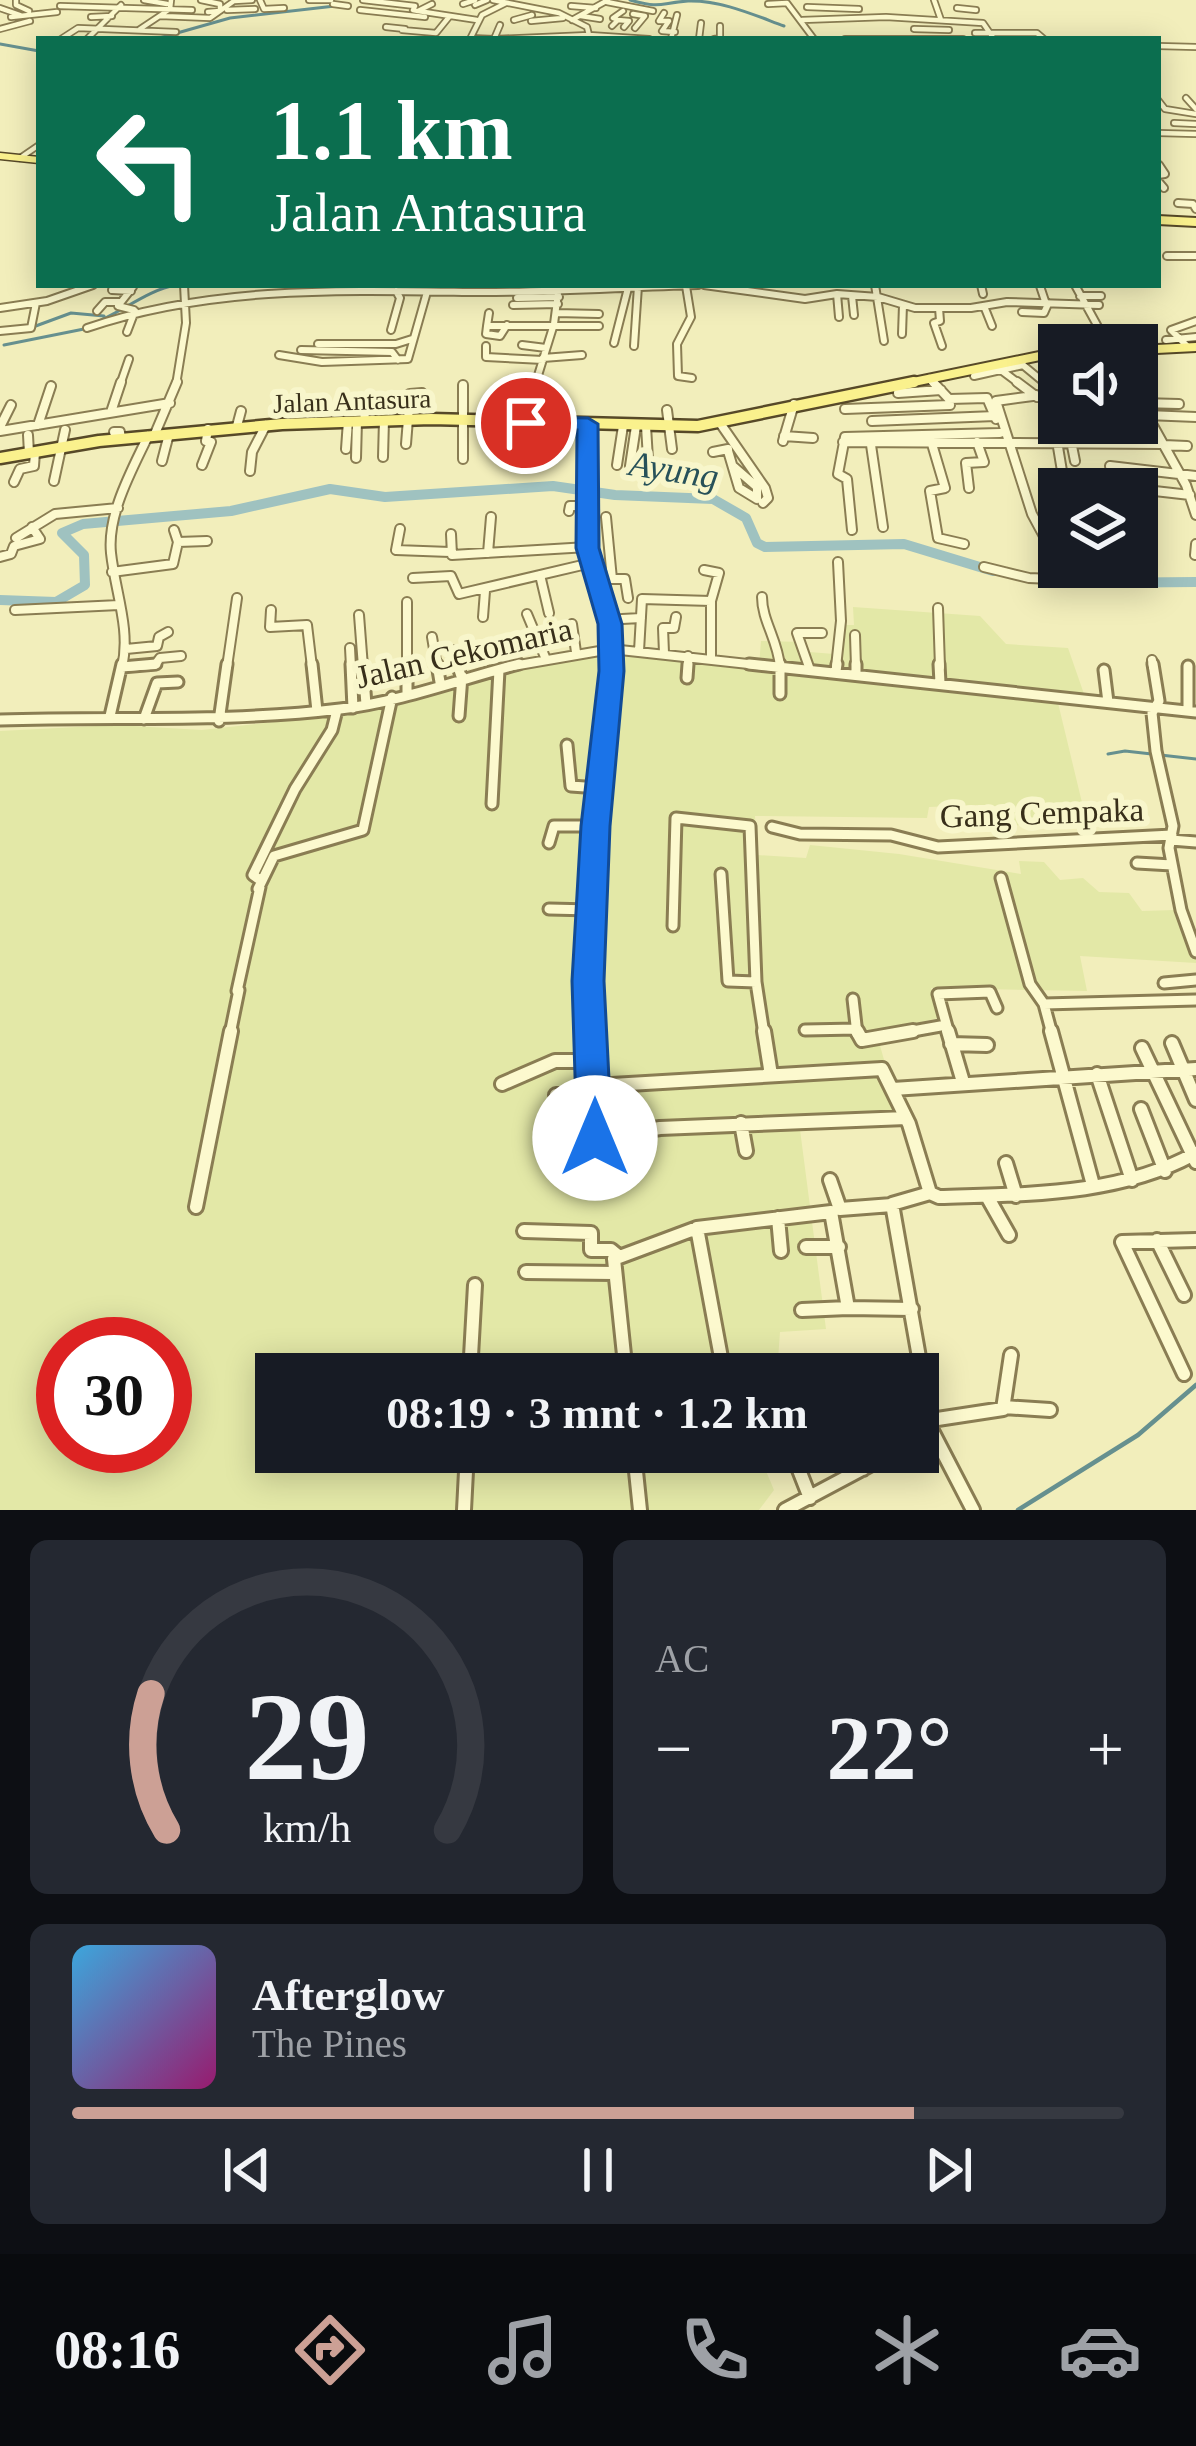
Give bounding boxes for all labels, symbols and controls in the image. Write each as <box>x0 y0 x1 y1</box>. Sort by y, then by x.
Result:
icon: left <box>72 84 228 240</box>
text: 1.1 km <box>270 84 513 177</box>
text: Jalan Antasura <box>270 183 586 243</box>
map controls <box>1038 324 1158 588</box>
button: sound <box>1038 324 1158 444</box>
pin <box>475 372 577 474</box>
street label: Jalan Antasura <box>272 383 432 419</box>
icon: arrive <box>493 390 559 456</box>
water label: Ayung <box>624 443 722 497</box>
button: layers <box>1038 468 1158 588</box>
street label: Jalan Cekomaria <box>352 611 576 695</box>
street label: Gang Cempaka <box>939 791 1145 835</box>
position arrow <box>532 1075 658 1201</box>
speed limit sign: 30 <box>36 1317 192 1473</box>
text: 08:19 · 3 mnt · 1.2 km <box>386 1388 808 1438</box>
text: AC <box>655 1637 709 1680</box>
text: 29 <box>244 1668 369 1806</box>
text: 22° <box>827 1699 953 1798</box>
text: − <box>655 1712 692 1785</box>
text: + <box>1087 1712 1124 1785</box>
text: km/h <box>262 1804 351 1851</box>
text: Afterglow <box>252 1970 444 2020</box>
text: The Pines <box>252 2022 407 2065</box>
icon: previous <box>214 2137 280 2203</box>
icon: pause <box>565 2137 631 2203</box>
icon: next <box>916 2137 982 2203</box>
icon: directions <box>288 2308 372 2392</box>
icon: music <box>481 2308 565 2392</box>
icon: phone <box>673 2308 757 2392</box>
icon: climate <box>865 2308 949 2392</box>
icon: car <box>1058 2308 1142 2392</box>
text: 08:16 <box>54 2320 180 2380</box>

